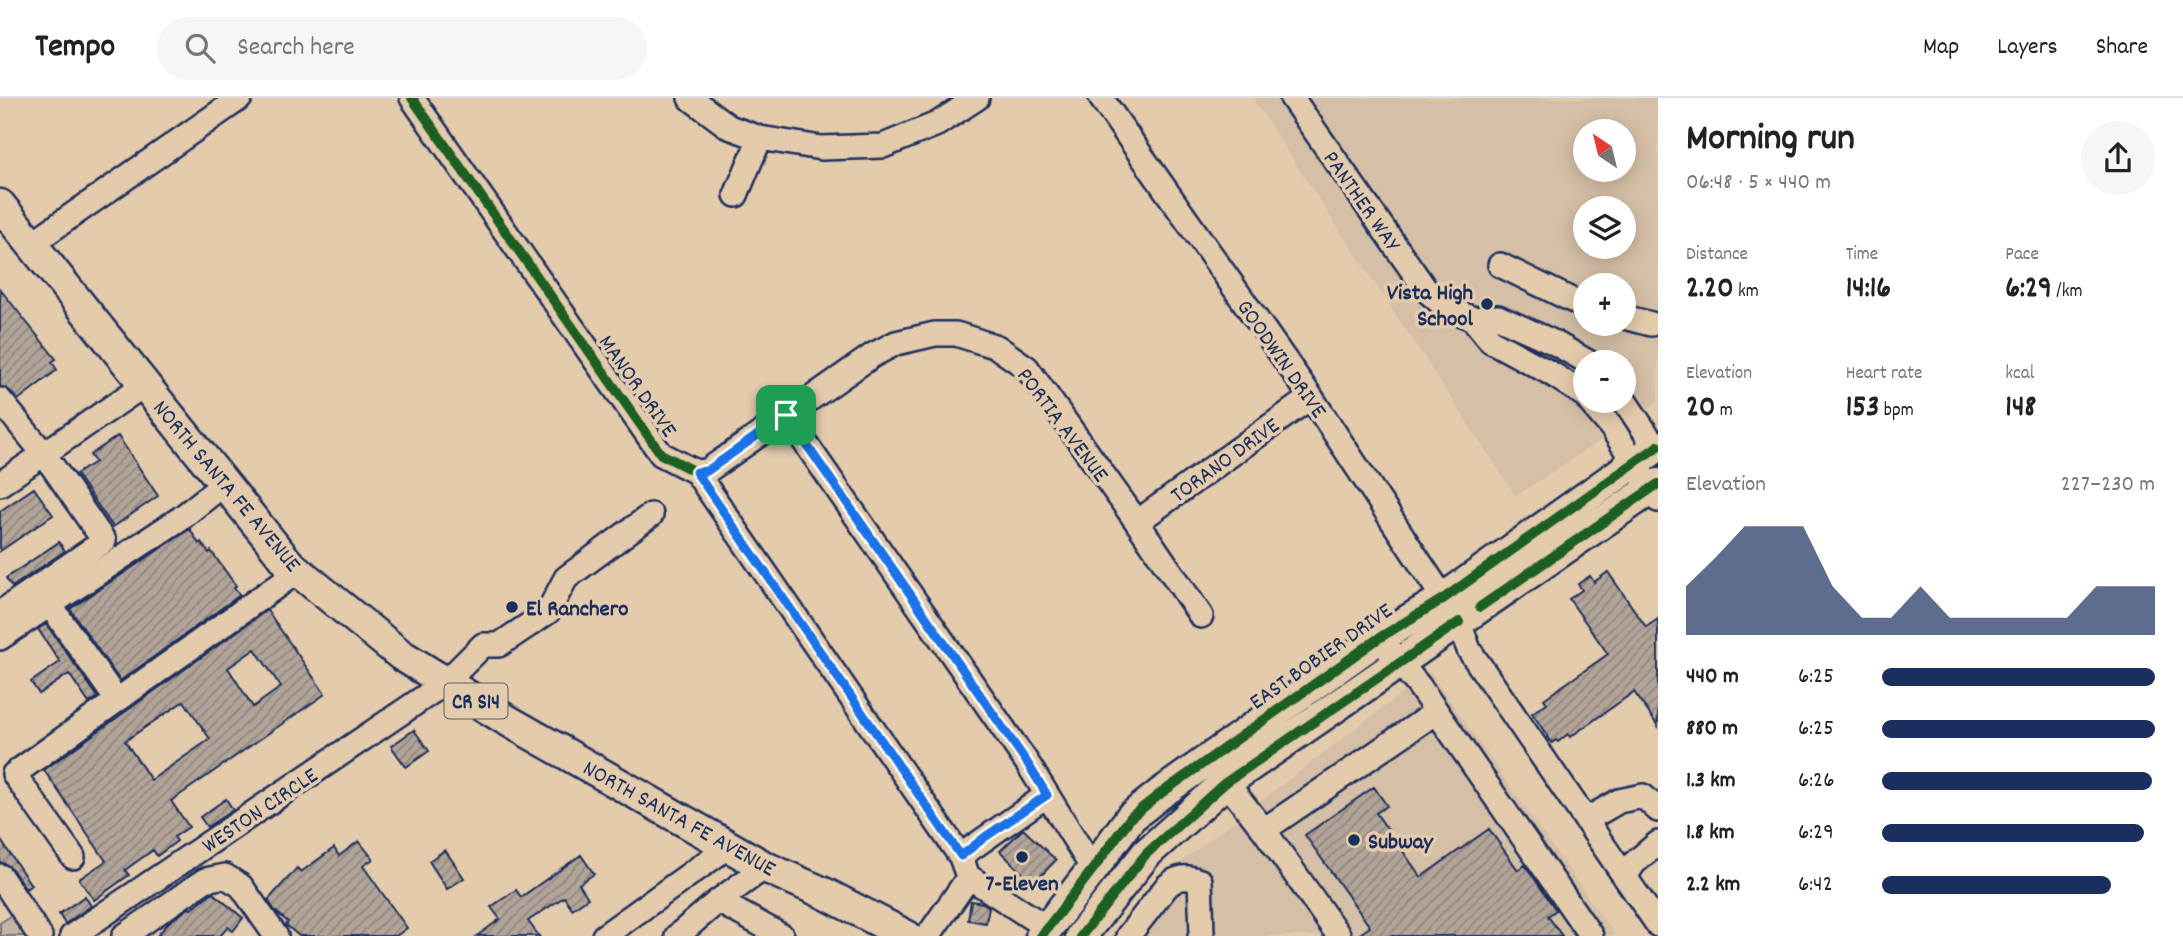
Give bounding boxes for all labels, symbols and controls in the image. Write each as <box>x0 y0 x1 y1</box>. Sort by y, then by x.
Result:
search box <box>157 17 647 80</box>
text: Tempo <box>35 25 115 72</box>
icon: search <box>181 29 219 67</box>
text: Search here <box>237 30 355 67</box>
text: Map <box>1923 31 1959 65</box>
text: Layers <box>1997 31 2058 65</box>
text: Share <box>2096 31 2148 65</box>
text: Morning run <box>1686 113 1855 168</box>
north arrow <box>1573 119 1636 182</box>
map controls <box>1573 119 1636 413</box>
button: share <box>2081 121 2155 195</box>
street label: PANTHER WAY <box>1313 145 1407 260</box>
text: 06:48 · 5 × 440 m <box>1686 167 1831 200</box>
button: layers <box>1573 196 1636 259</box>
text: Distance <box>1686 242 1748 269</box>
text: Time <box>1846 242 1878 269</box>
text: Pace <box>2005 242 2039 269</box>
text: 2.20 <box>1686 269 1734 312</box>
text: 14:16 <box>1846 269 1891 312</box>
text: 6:29 <box>2005 269 2052 312</box>
button: + <box>1573 273 1636 336</box>
place label: Vista High School <box>1387 278 1474 337</box>
text: km <box>1734 279 1759 306</box>
text: /km <box>2052 279 2082 306</box>
street label: GOODWIN DRIVE <box>1227 294 1334 427</box>
marker: Vista High School <box>1479 296 1495 312</box>
street label: MANOR DRIVE <box>589 329 684 446</box>
button: − <box>1573 350 1636 413</box>
text: Elevation <box>1686 361 1752 388</box>
text: Heart rate <box>1846 361 1922 388</box>
text: kcal <box>2005 361 2034 388</box>
street label: PORTIA AVENUE <box>1007 362 1116 491</box>
pin <box>756 385 816 445</box>
text: 20 <box>1686 388 1715 431</box>
text: 153 <box>1846 388 1879 431</box>
text: 148 <box>2005 388 2036 431</box>
street label: NORTH SANTA FE AVENUE <box>143 394 308 581</box>
icon: arrive <box>767 396 805 434</box>
text: m <box>1715 398 1733 425</box>
text: bpm <box>1879 398 1914 425</box>
street label: TORANO DRIVE <box>1165 411 1288 513</box>
text: Elevation <box>1686 469 1766 502</box>
text: 227–230 m <box>2061 469 2155 502</box>
place label: El Ranchero <box>526 594 628 627</box>
street label: EAST BOBIER DRIVE <box>1244 596 1401 720</box>
marker: El Ranchero <box>504 599 520 615</box>
text: 440 m <box>1686 661 1739 694</box>
text: 6:25 <box>1798 661 1834 694</box>
road number: CR S14 <box>444 684 508 718</box>
text: 880 m <box>1686 713 1738 746</box>
text: 6:25 <box>1798 713 1834 746</box>
street label: NORTH SANTA FE AVENUE <box>576 753 781 887</box>
street label: WESTON CIRCLE <box>196 761 326 863</box>
text: 1.3 km <box>1686 765 1736 798</box>
text: 6:26 <box>1798 765 1834 798</box>
text: 1.8 km <box>1686 817 1735 850</box>
text: 6:29 <box>1798 817 1834 850</box>
place label: Subway <box>1368 827 1435 860</box>
marker: Subway <box>1346 832 1362 848</box>
marker: 7-Eleven <box>1014 849 1030 865</box>
place label: 7-Eleven <box>985 869 1059 902</box>
text: 2.2 km <box>1686 869 1740 902</box>
text: 6:42 <box>1798 869 1833 902</box>

